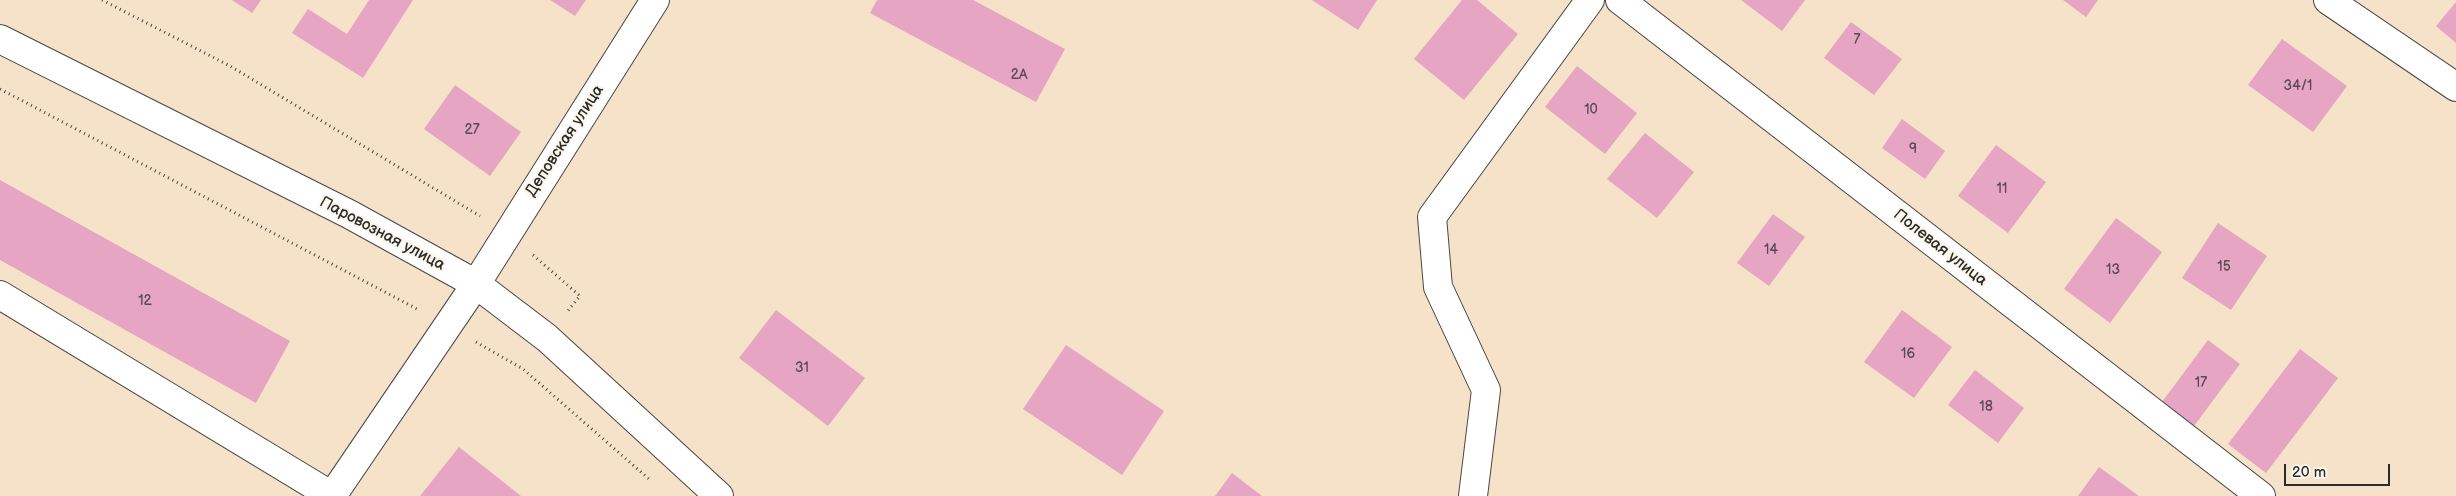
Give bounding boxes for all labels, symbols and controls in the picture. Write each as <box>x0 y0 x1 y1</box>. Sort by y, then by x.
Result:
house number: 7 <box>1854 32 1860 48</box>
house number: 2А <box>1011 67 1027 83</box>
house number: 34/1 <box>2284 78 2312 94</box>
street label: Деповская улица <box>522 82 608 200</box>
house number: 10 <box>1584 102 1598 118</box>
house number: 27 <box>464 122 480 138</box>
house number: 9 <box>1909 141 1917 157</box>
house number: 11 <box>1997 181 2007 197</box>
street label: Паровозная улица <box>316 193 448 275</box>
street label: Полевая улица <box>1889 206 1991 290</box>
house number: 14 <box>1764 242 1778 258</box>
house number: 15 <box>2217 259 2231 275</box>
house number: 13 <box>2106 262 2120 278</box>
house number: 12 <box>138 293 152 309</box>
house number: 16 <box>1901 346 1915 362</box>
house number: 31 <box>795 360 809 376</box>
house number: 17 <box>2195 375 2207 391</box>
house number: 18 <box>1979 399 1993 415</box>
scale bar <box>2286 454 2392 486</box>
text: 20 m <box>2292 463 2326 482</box>

